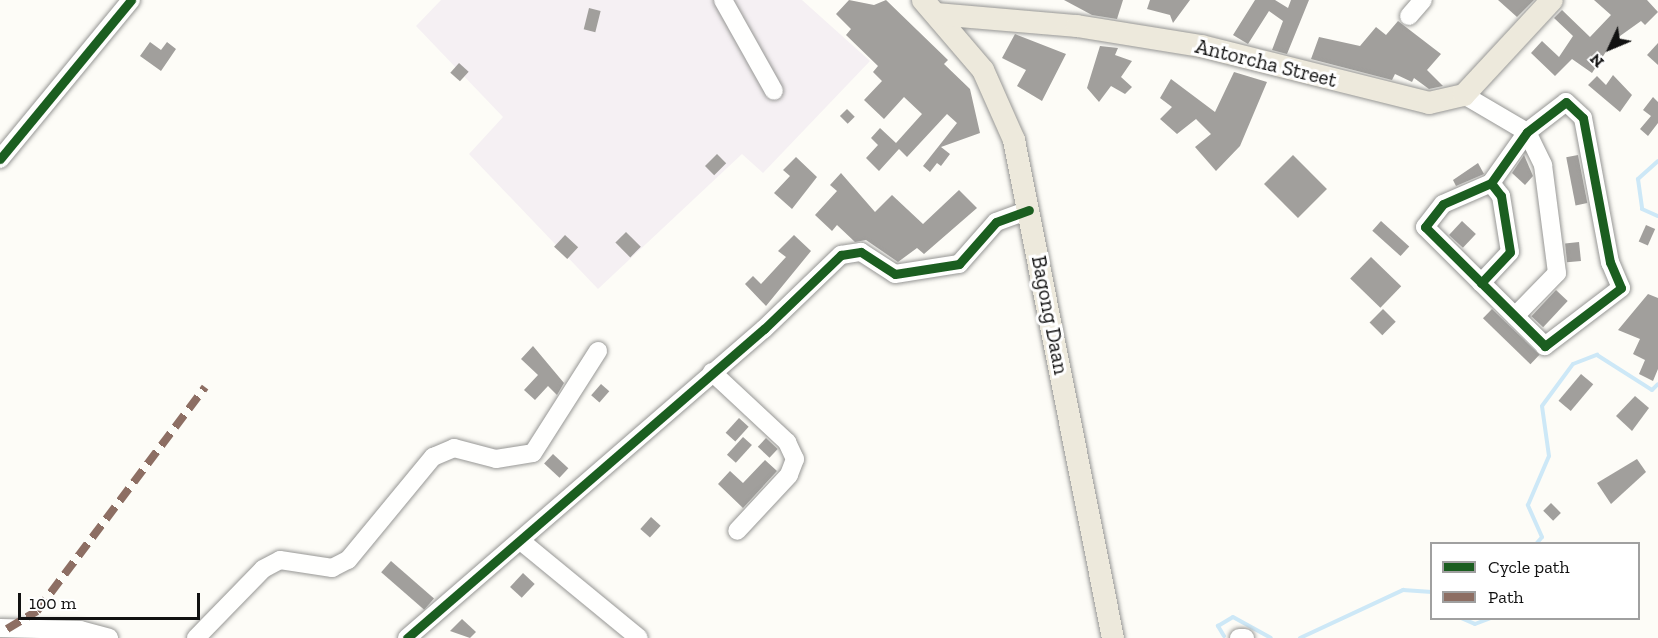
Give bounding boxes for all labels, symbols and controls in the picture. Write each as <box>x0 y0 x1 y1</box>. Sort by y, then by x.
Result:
north arrow <box>1580 18 1640 78</box>
street label: Antorcha Street <box>1193 33 1339 93</box>
text: N <box>1586 50 1608 72</box>
street label: Bagong Daan <box>1026 253 1074 377</box>
legend <box>1430 542 1640 620</box>
text: Cycle path <box>1488 556 1570 578</box>
scale bar <box>21 581 202 619</box>
text: Path <box>1488 586 1524 608</box>
text: 100 m <box>29 592 76 614</box>

